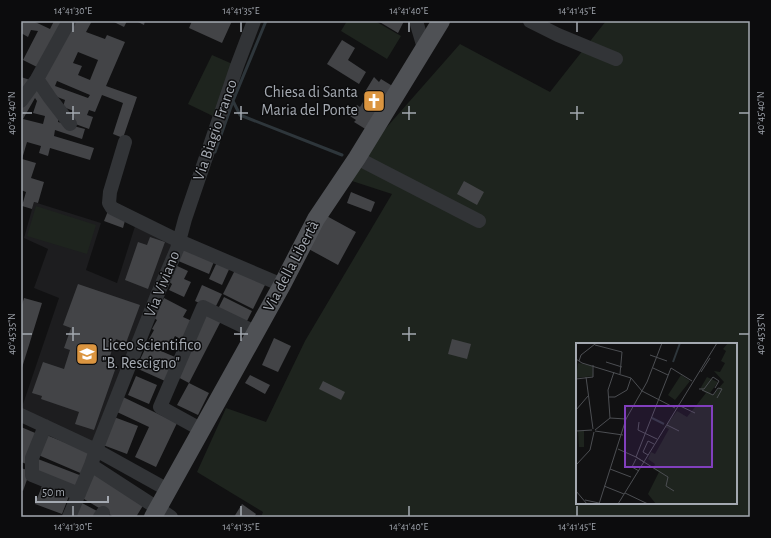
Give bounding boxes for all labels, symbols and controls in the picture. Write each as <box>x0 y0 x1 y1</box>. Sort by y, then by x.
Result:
text: 14°41'30"E <box>54 6 92 16</box>
text: 14°41'35"E <box>222 6 260 16</box>
text: 14°41'40"E <box>390 6 429 16</box>
text: 14°41'45"E <box>558 6 596 16</box>
street label: Via Biagio Franco <box>190 77 240 183</box>
place label: Chiesa di Santa Maria del Ponte <box>261 84 358 118</box>
church icon: Chiesa di Santa Maria del Ponte <box>361 88 387 114</box>
text: 40°45'40"N <box>7 91 17 135</box>
text: 40°45'40"N <box>756 91 766 135</box>
street label: Via della Libertà <box>260 218 322 314</box>
street label: Via Viviano <box>142 249 183 319</box>
text: 40°45'35"N <box>7 313 17 355</box>
text: 40°45'35"N <box>756 313 766 355</box>
place label: Liceo Scientifico "B. Rescigno" <box>102 337 201 371</box>
school or university icon: Liceo Scientifico "B. Rescigno" <box>74 341 100 367</box>
inset map <box>576 343 737 504</box>
scale bar <box>36 478 108 504</box>
text: 50 m <box>42 486 65 498</box>
text: 14°41'30"E <box>54 522 92 532</box>
text: 14°41'35"E <box>222 522 260 532</box>
text: 14°41'40"E <box>390 522 429 532</box>
text: 14°41'45"E <box>558 522 596 532</box>

